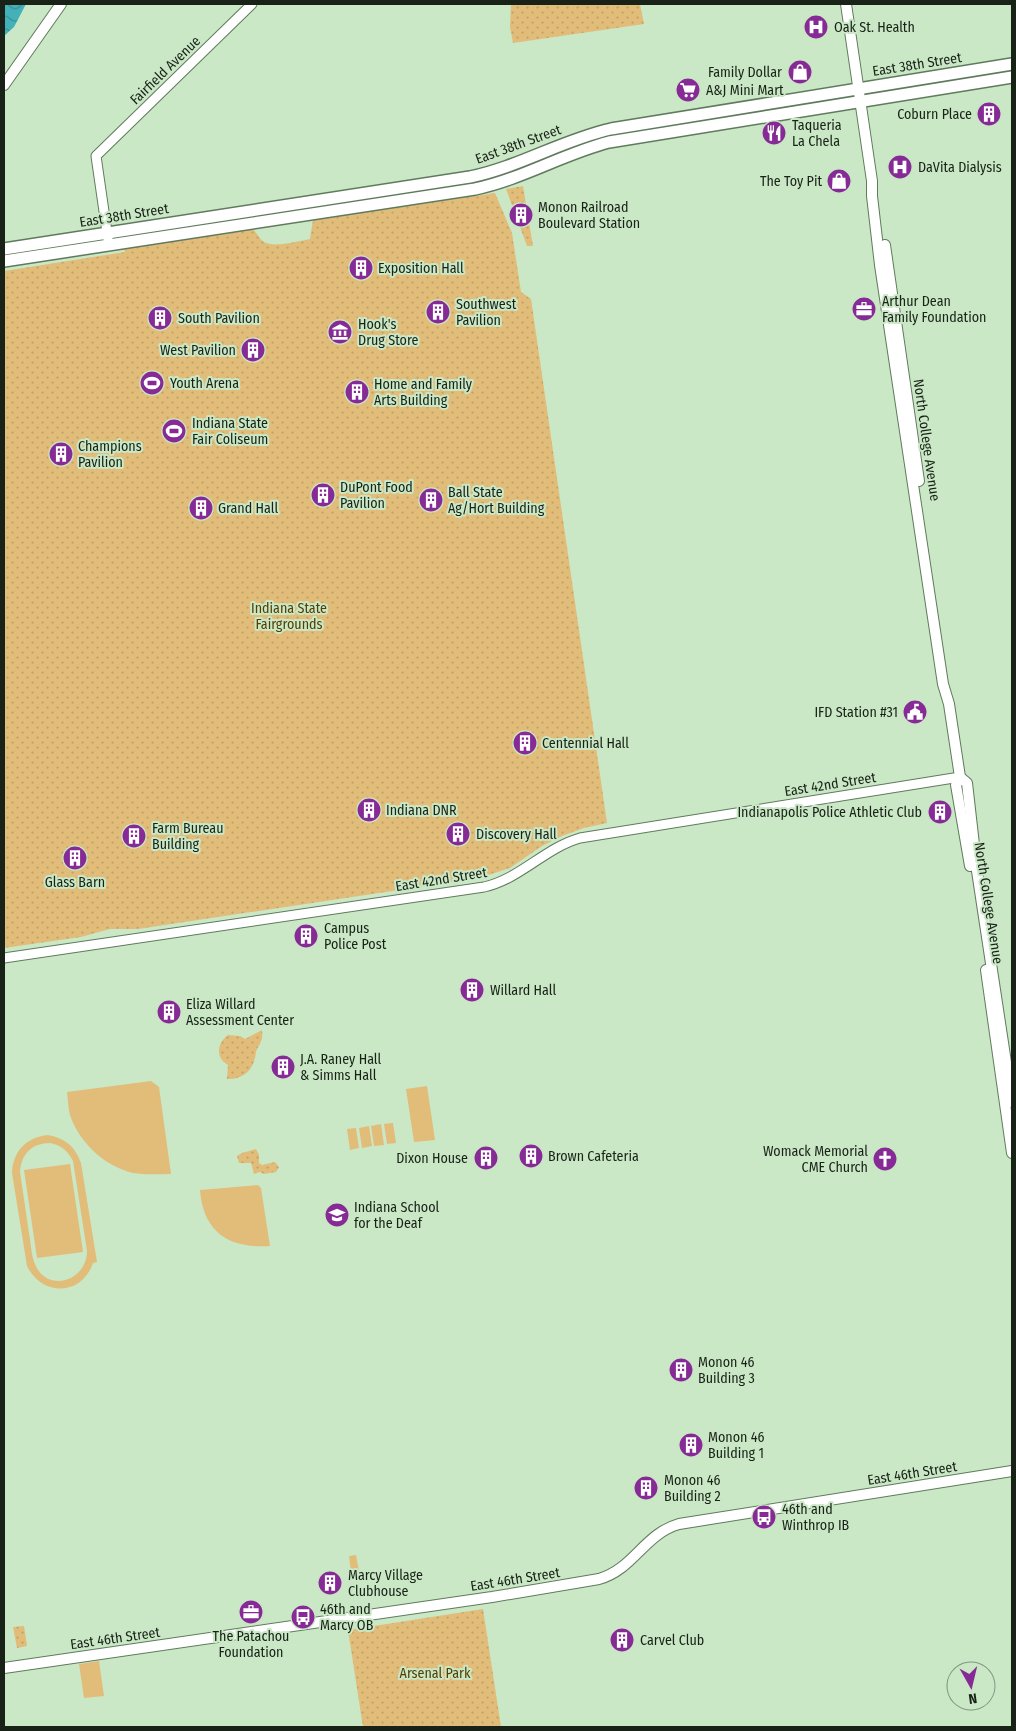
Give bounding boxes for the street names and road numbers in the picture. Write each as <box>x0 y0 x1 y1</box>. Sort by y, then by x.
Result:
street label: Fairfield Avenue <box>127 32 204 108</box>
street label: East 38th Street <box>871 49 963 80</box>
street label: East 38th Street <box>473 121 564 168</box>
street label: East 38th Street <box>78 200 170 231</box>
street label: North College Avenue <box>910 378 943 502</box>
street label: East 42nd Street <box>783 769 877 800</box>
street label: North College Avenue <box>970 841 1007 965</box>
street label: East 42nd Street <box>394 864 488 895</box>
street label: East 46th Street <box>866 1458 958 1489</box>
street label: East 46th Street <box>469 1564 561 1595</box>
street label: East 46th Street <box>69 1624 161 1653</box>

